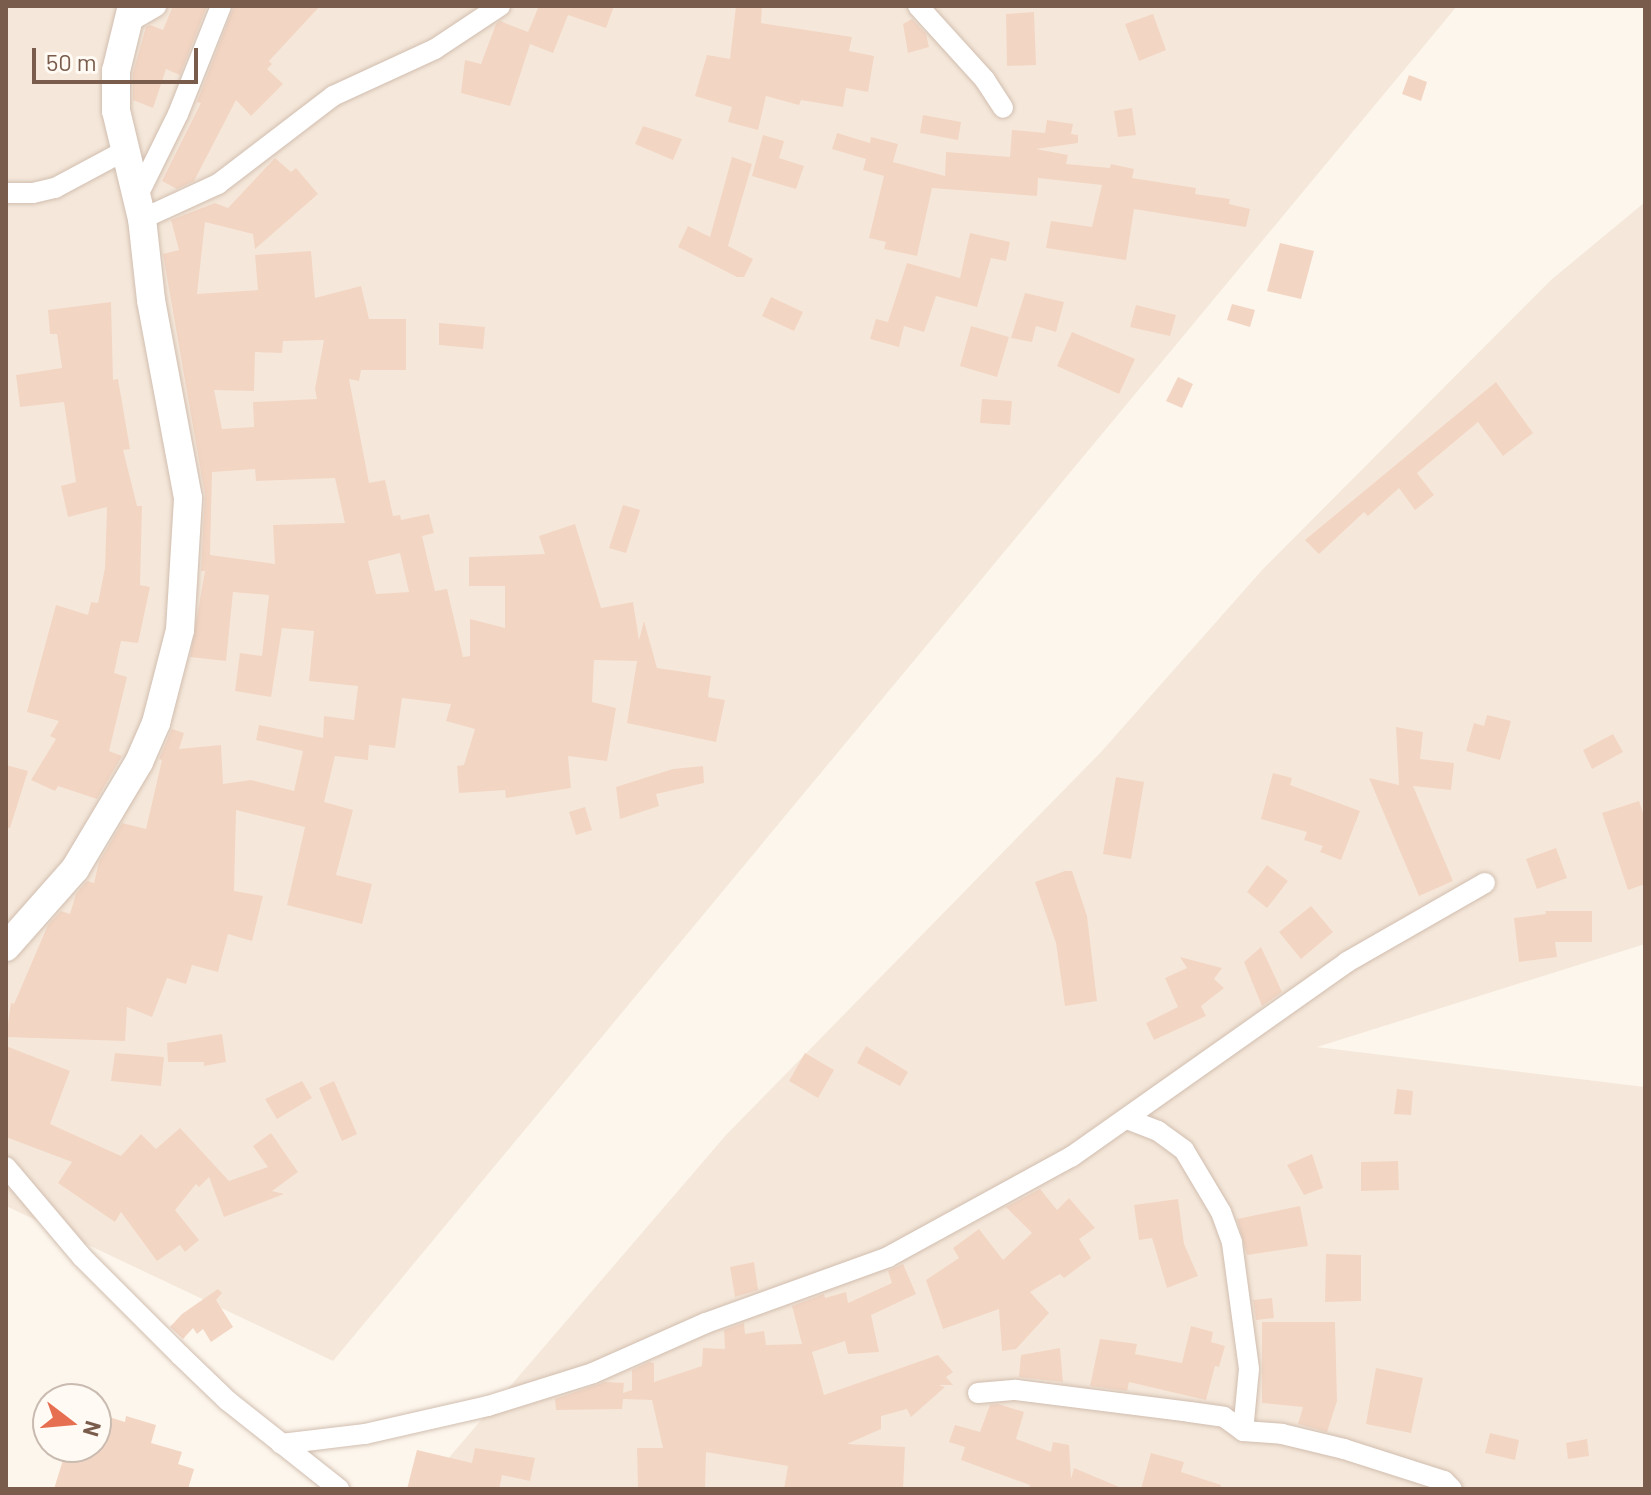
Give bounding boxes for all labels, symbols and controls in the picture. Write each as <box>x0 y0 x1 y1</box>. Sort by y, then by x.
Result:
scale bar <box>36 32 202 82</box>
text: 50 m <box>46 47 97 76</box>
north arrow <box>32 1383 112 1463</box>
text: N <box>79 1418 108 1440</box>

